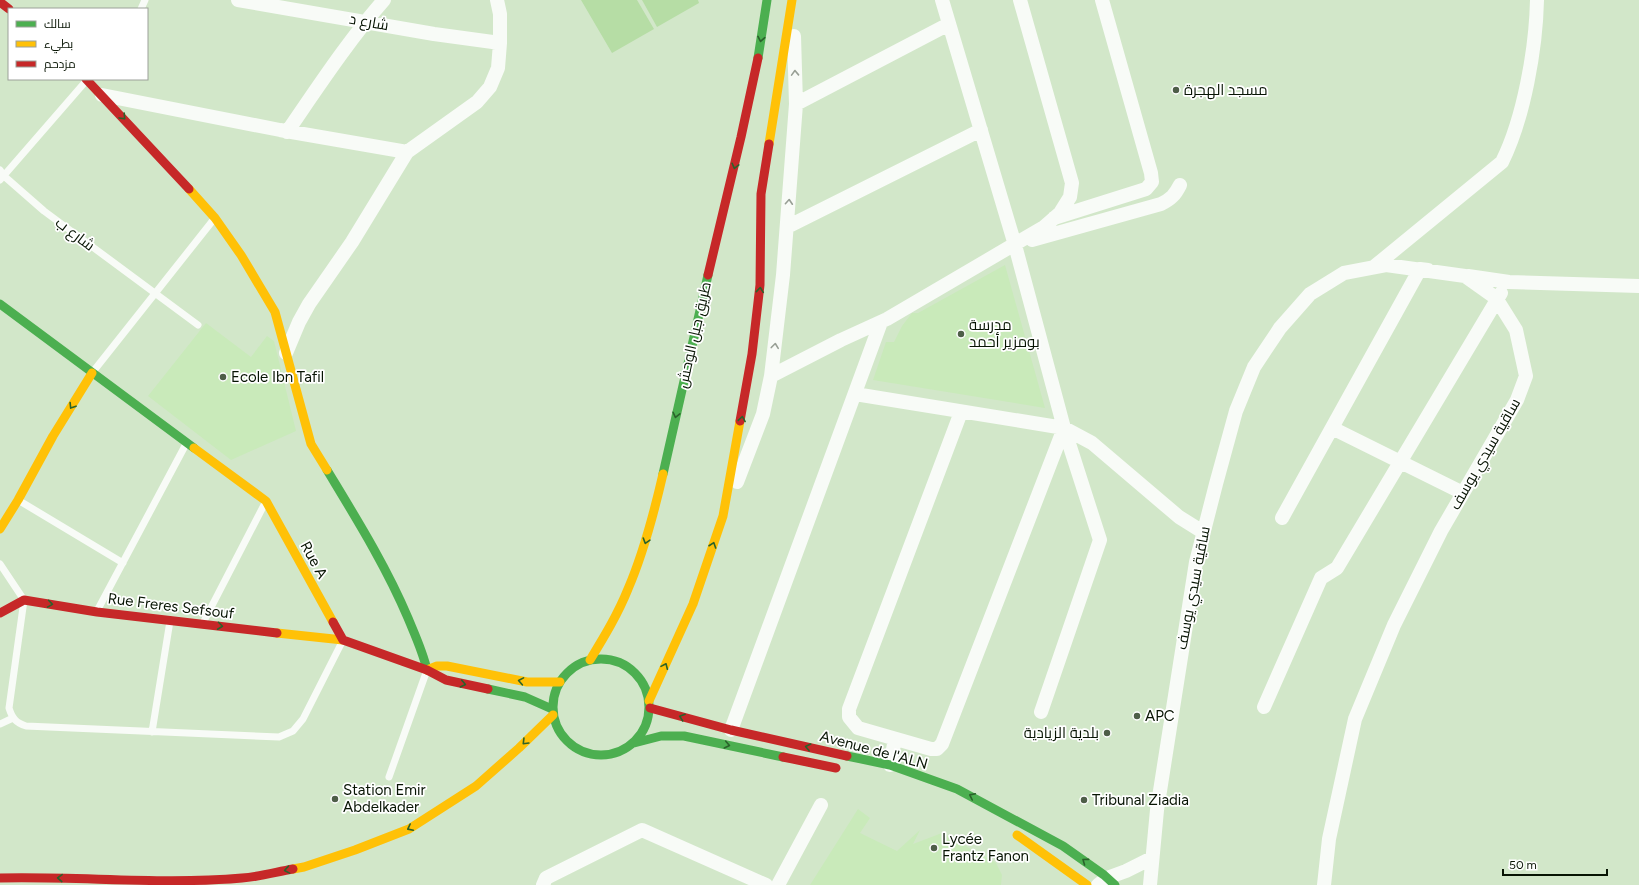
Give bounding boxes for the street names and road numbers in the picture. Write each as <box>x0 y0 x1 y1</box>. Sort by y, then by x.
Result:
street label: شارع د <box>347 10 390 36</box>
street label: شارع ب <box>51 213 98 256</box>
street label: طريق جبل الوحش <box>673 280 716 390</box>
street label: ساقية سيدي يوسف <box>1446 395 1527 514</box>
street label: ساقية سيدي يوسف <box>1172 525 1217 652</box>
street label: Rue A <box>296 538 332 582</box>
street label: Rue Freres Sefsouf <box>107 589 236 623</box>
street label: Avenue de l'ALN <box>818 727 930 773</box>

